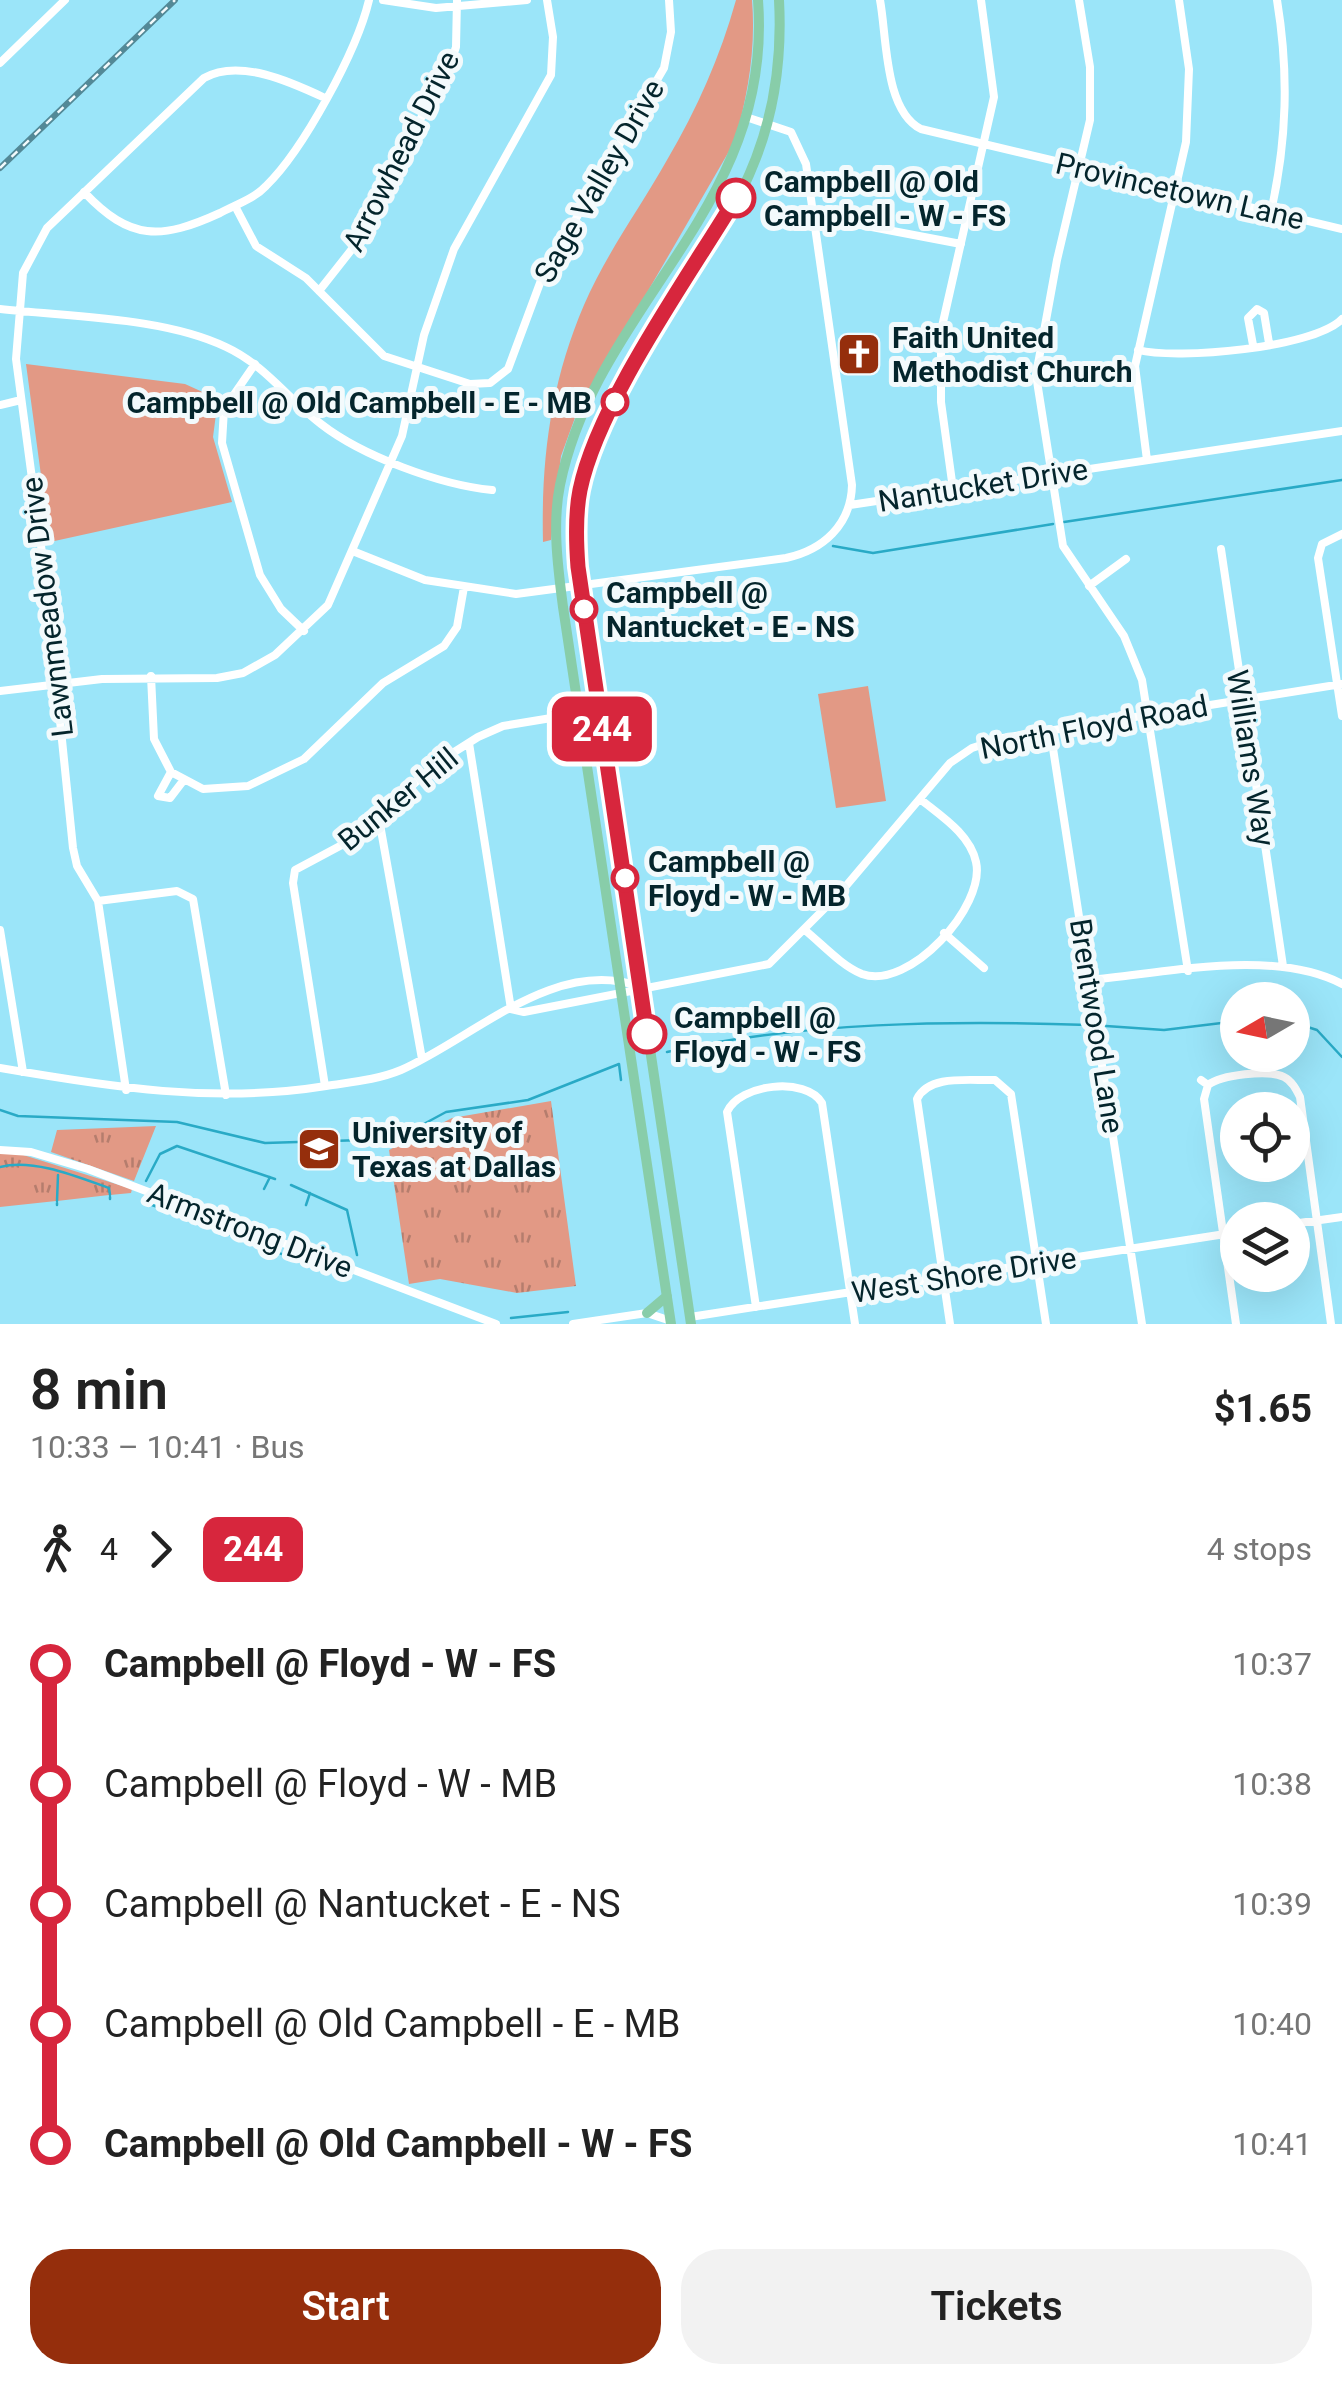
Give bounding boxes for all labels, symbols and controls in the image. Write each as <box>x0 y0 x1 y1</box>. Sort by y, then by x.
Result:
street label: Arrowhead Drive <box>336 45 466 257</box>
street label: Sage Valley Drive <box>527 73 671 289</box>
street label: Provincetown Lane <box>1052 145 1308 237</box>
place label: Campbell @ Old Campbell - W - FS <box>764 164 1006 233</box>
marker: Campbell @ Old Campbell - W - FS <box>717 179 755 217</box>
place label: Faith United Methodist Church <box>892 320 1133 389</box>
church icon: Faith United Methodist Church <box>836 331 882 377</box>
place label: Campbell @ Old Campbell - E - MB <box>126 385 592 420</box>
marker: Campbell @ Old Campbell - E - MB <box>602 389 628 415</box>
street label: Nantucket Drive <box>876 451 1090 519</box>
street label: Lawnmeadow Drive <box>14 475 80 739</box>
place label: Campbell @ Nantucket - E - NS <box>606 575 855 644</box>
marker: Campbell @ Nantucket - E - NS <box>571 596 597 622</box>
street label: Williams Way <box>1220 667 1282 849</box>
street label: North Floyd Road <box>977 688 1211 766</box>
line badge: 244 <box>544 696 660 762</box>
text: 244 <box>572 709 632 750</box>
street label: Bunker Hill <box>331 740 465 858</box>
place label: Campbell @ Floyd - W - MB <box>648 844 846 913</box>
marker: Campbell @ Floyd - W - MB <box>612 865 638 891</box>
street label: Brentwood Lane <box>1063 916 1131 1136</box>
north arrow <box>1220 982 1310 1072</box>
map controls <box>1220 982 1310 1292</box>
place label: Campbell @ Floyd - W - FS <box>674 1000 862 1069</box>
marker: Campbell @ Floyd - W - FS <box>628 1015 666 1053</box>
button: locate <box>1220 1092 1310 1182</box>
place label: University of Texas at Dallas <box>352 1115 556 1184</box>
school or university icon: University of Texas at Dallas <box>296 1126 342 1172</box>
street label: Armstrong Drive <box>143 1175 357 1285</box>
button: layers <box>1220 1202 1310 1292</box>
street label: West Shore Drive <box>849 1240 1079 1310</box>
text: 8 min <box>30 1358 168 1422</box>
text: $1.65 <box>1214 1387 1312 1431</box>
text: 10:33 – 10:41 · Bus <box>30 1428 305 1466</box>
icon: walk <box>30 1522 85 1577</box>
icon: forward <box>133 1522 188 1577</box>
text: 244 <box>223 1529 283 1570</box>
text: 4 <box>100 1530 118 1568</box>
text: 4 stops <box>1207 1530 1312 1568</box>
text: Campbell @ Floyd - W - FS <box>104 1642 556 1686</box>
text: 10:37 <box>1232 1645 1312 1683</box>
text: Campbell @ Floyd - W - MB <box>104 1762 557 1806</box>
text: 10:38 <box>1232 1765 1312 1803</box>
text: Campbell @ Nantucket - E - NS <box>104 1882 621 1926</box>
text: 10:39 <box>1232 1885 1312 1923</box>
text: Campbell @ Old Campbell - E - MB <box>104 2002 680 2046</box>
text: 10:40 <box>1232 2005 1312 2043</box>
text: Campbell @ Old Campbell - W - FS <box>104 2122 692 2166</box>
text: 10:41 <box>1232 2125 1312 2163</box>
button: Start <box>30 2249 661 2364</box>
button: Tickets <box>681 2249 1312 2364</box>

